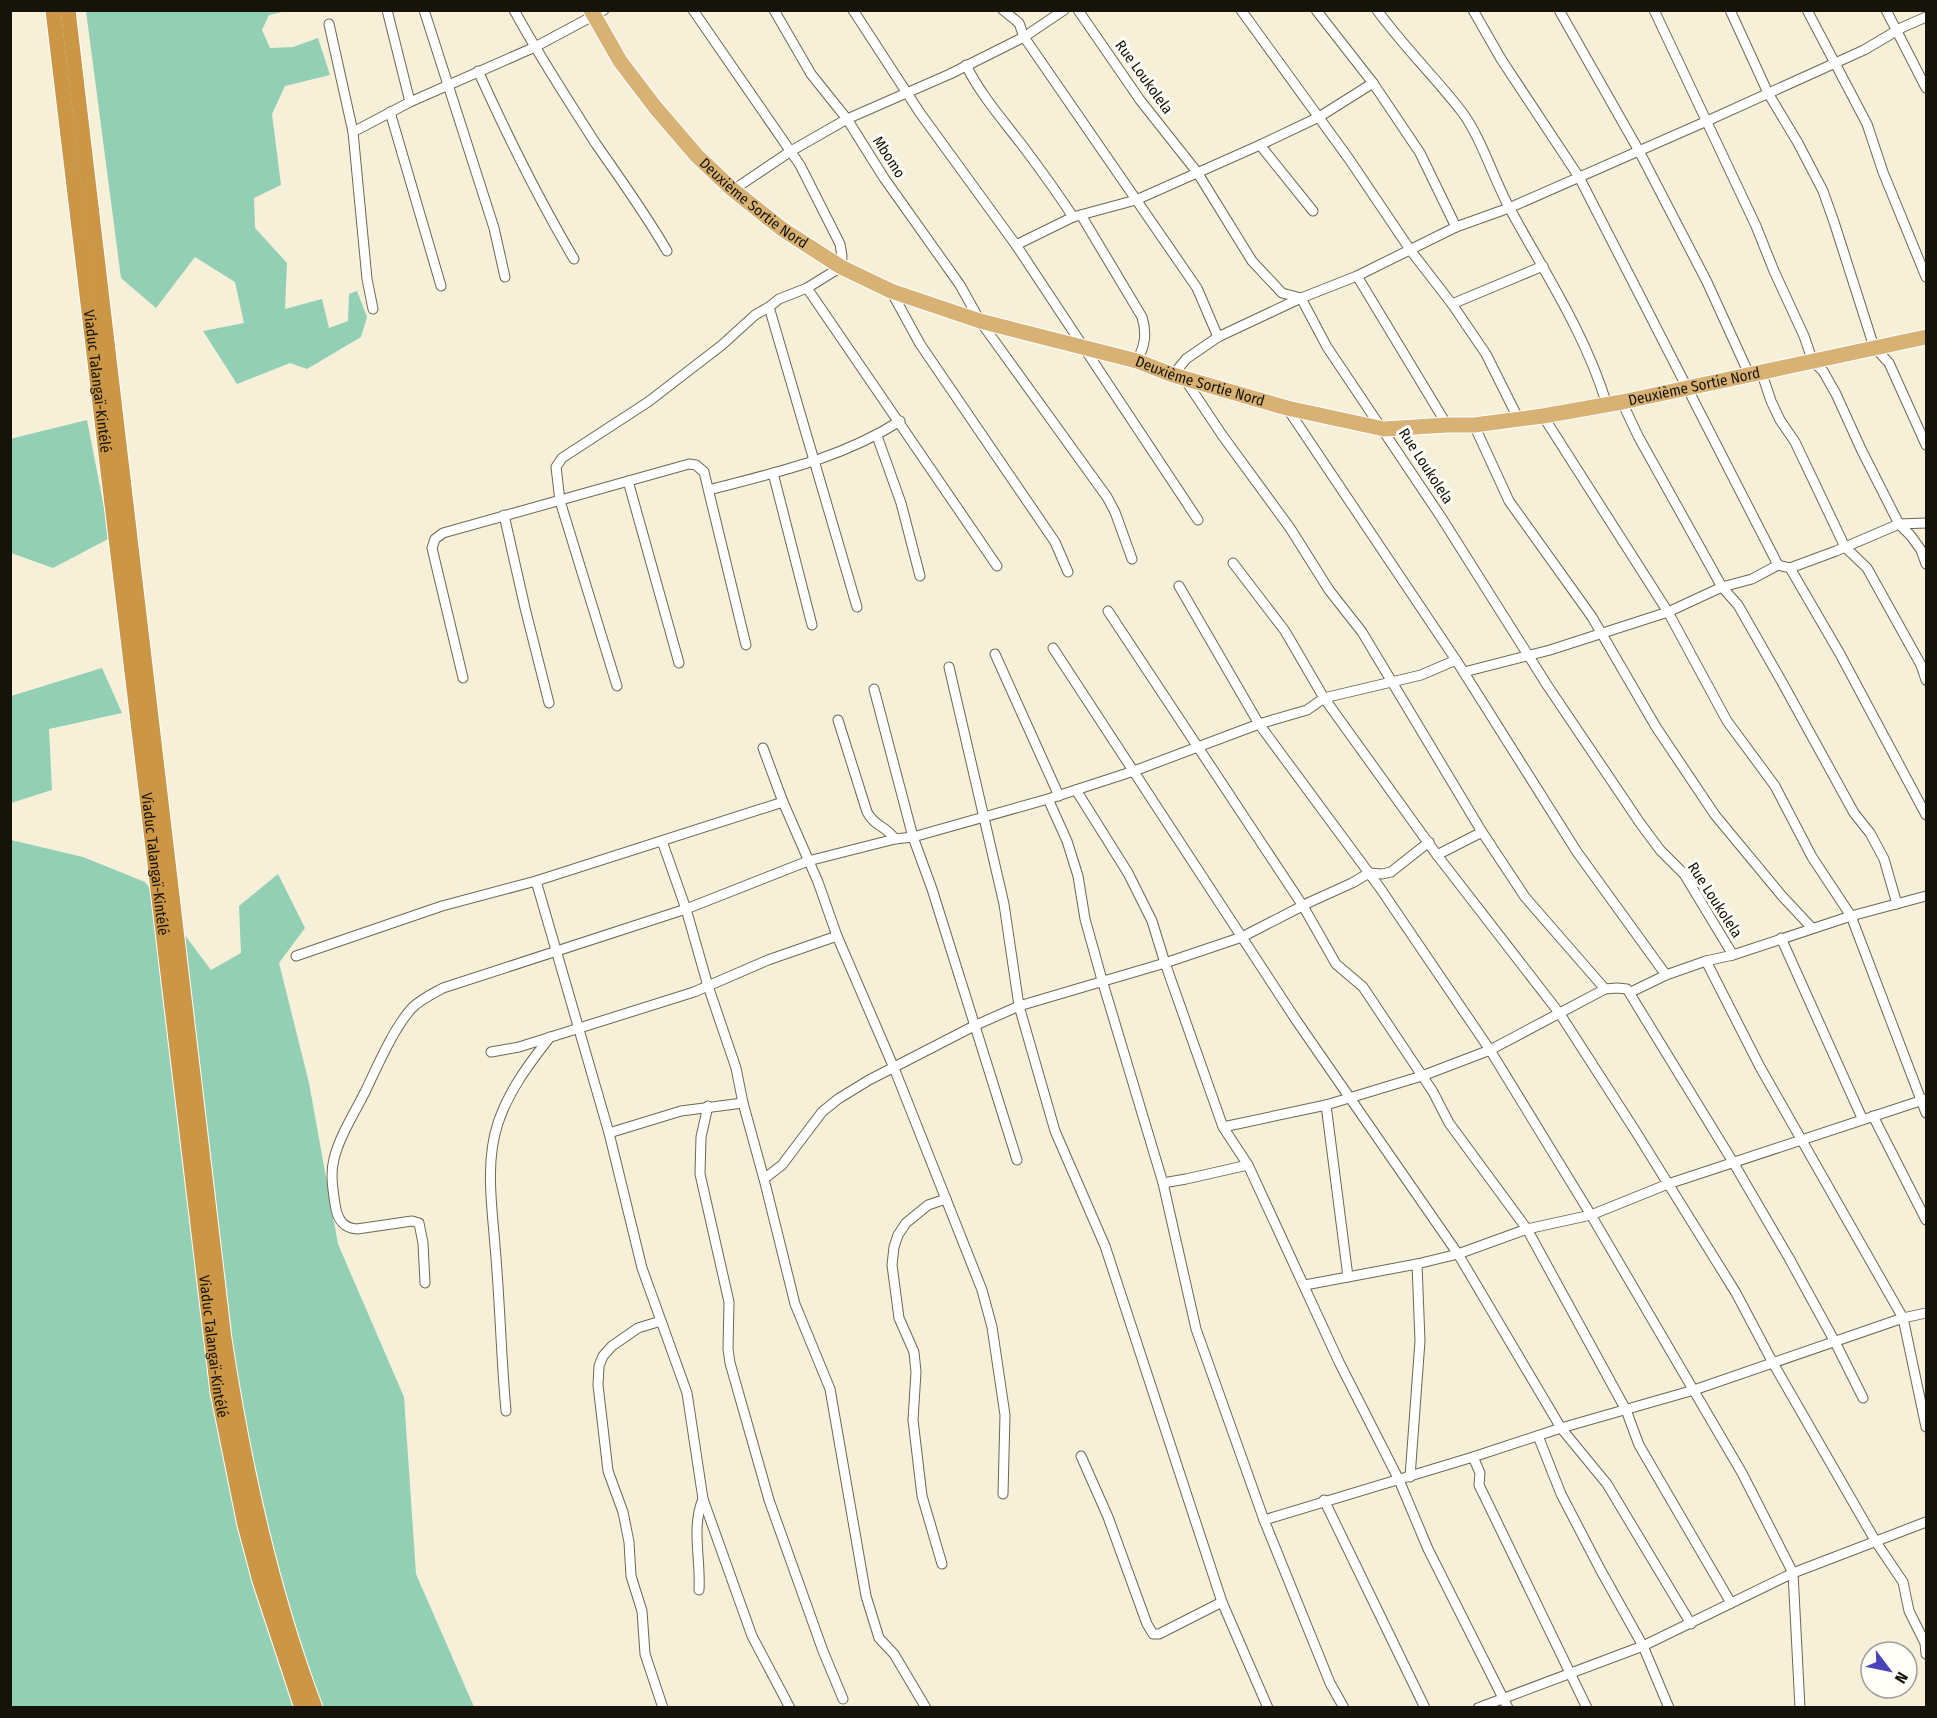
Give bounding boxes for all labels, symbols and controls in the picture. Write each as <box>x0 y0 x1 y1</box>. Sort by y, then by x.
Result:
street label: Rue Loukolela <box>1111 37 1177 117</box>
street label: Mbomo <box>869 133 909 181</box>
street label: Deuxième Sortie Nord <box>696 154 811 252</box>
street label: Viaduc Talangaï-Kintélé <box>80 309 115 454</box>
street label: Deuxième Sortie Nord <box>1133 352 1267 410</box>
street label: Deuxième Sortie Nord <box>1627 364 1762 409</box>
street label: Rue Loukolela <box>1395 425 1457 507</box>
street label: Viaduc Talangaï-Kintélé <box>137 792 172 936</box>
street label: Rue Loukolela <box>1684 859 1746 941</box>
street label: Viaduc Talangaï-Kintélé <box>195 1274 232 1419</box>
north arrow <box>1859 1640 1919 1700</box>
text: N <box>1891 1669 1912 1687</box>

